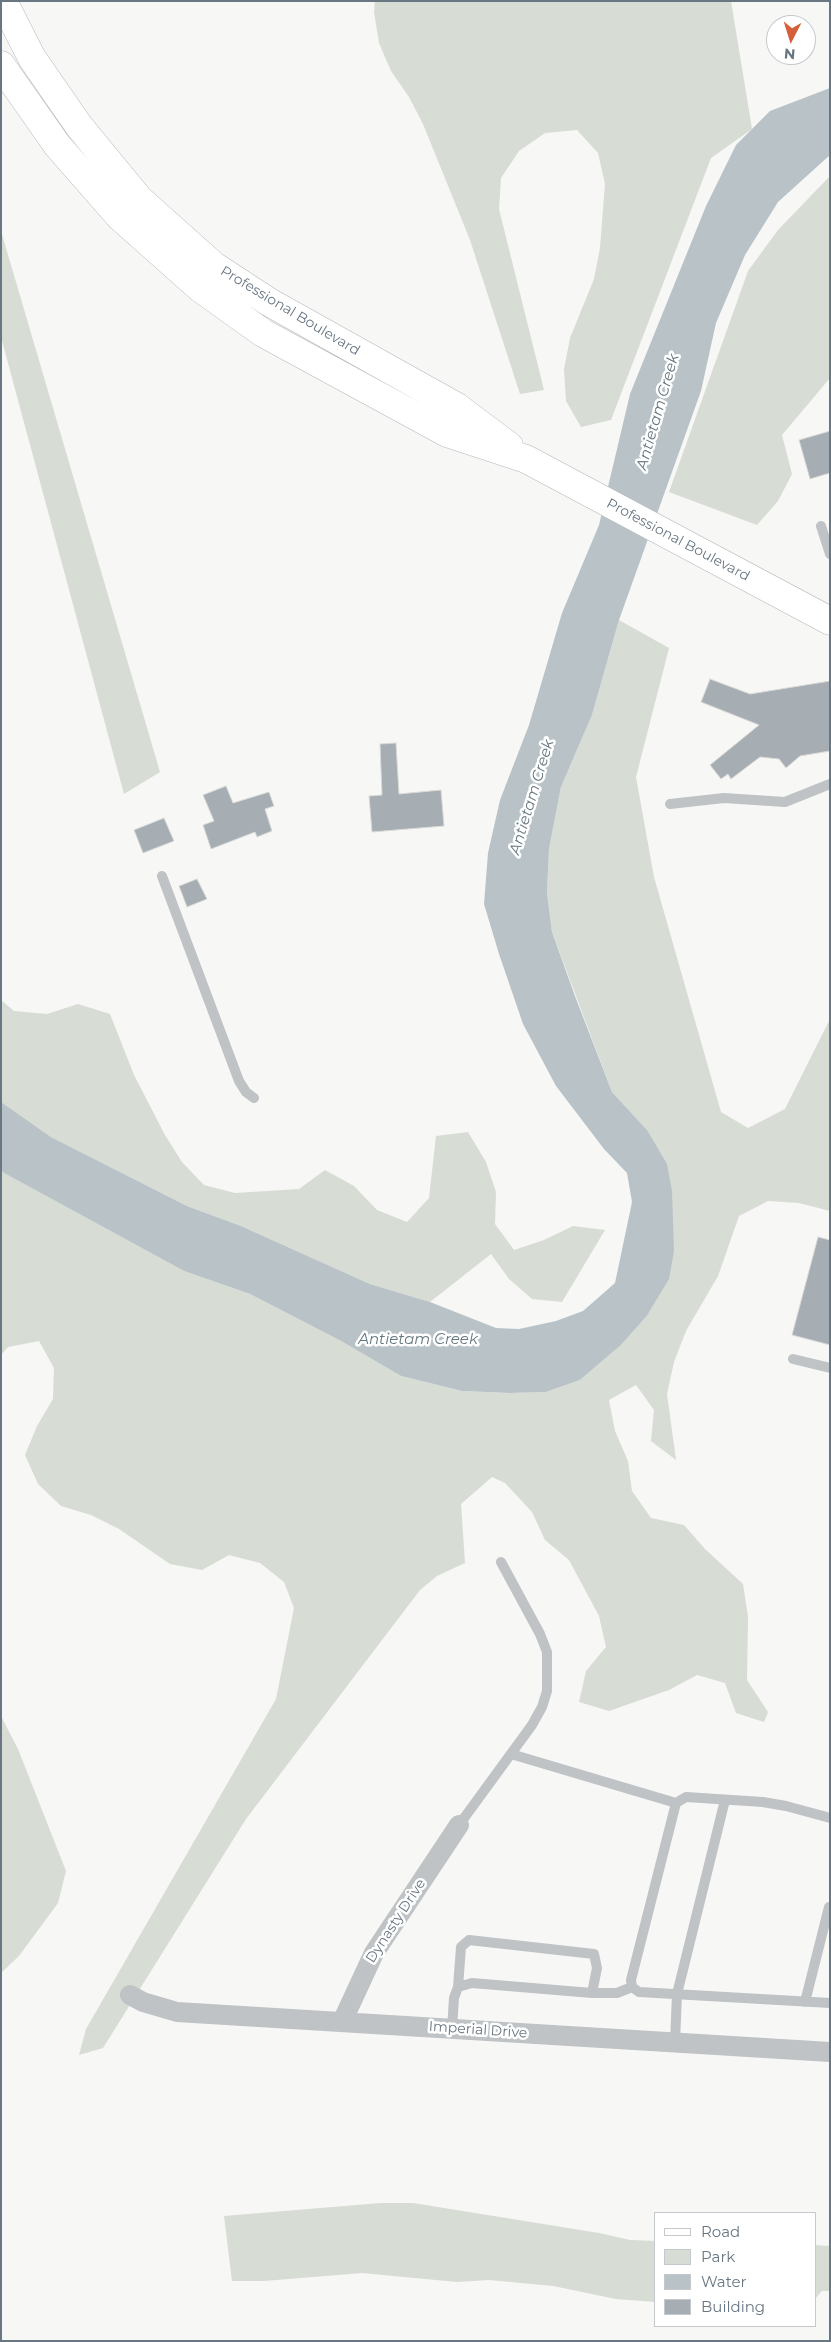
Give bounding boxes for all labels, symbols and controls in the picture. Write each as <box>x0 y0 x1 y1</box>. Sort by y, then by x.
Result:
north arrow <box>766 15 816 65</box>
text: N <box>783 44 796 63</box>
street label: Professional Boulevard <box>217 263 363 359</box>
water label: Antietam Creek <box>633 352 683 472</box>
street label: Professional Boulevard <box>604 495 752 585</box>
water label: Antietam Creek <box>506 737 558 857</box>
water label: Antietam Creek <box>358 1331 478 1349</box>
street label: Dynasty Drive <box>363 1876 429 1966</box>
street label: Imperial Drive <box>428 2018 528 2042</box>
legend <box>654 2212 816 2327</box>
text: Road <box>701 2222 740 2241</box>
text: Park <box>701 2247 735 2266</box>
text: Water <box>701 2272 747 2291</box>
text: Building <box>701 2297 765 2316</box>

